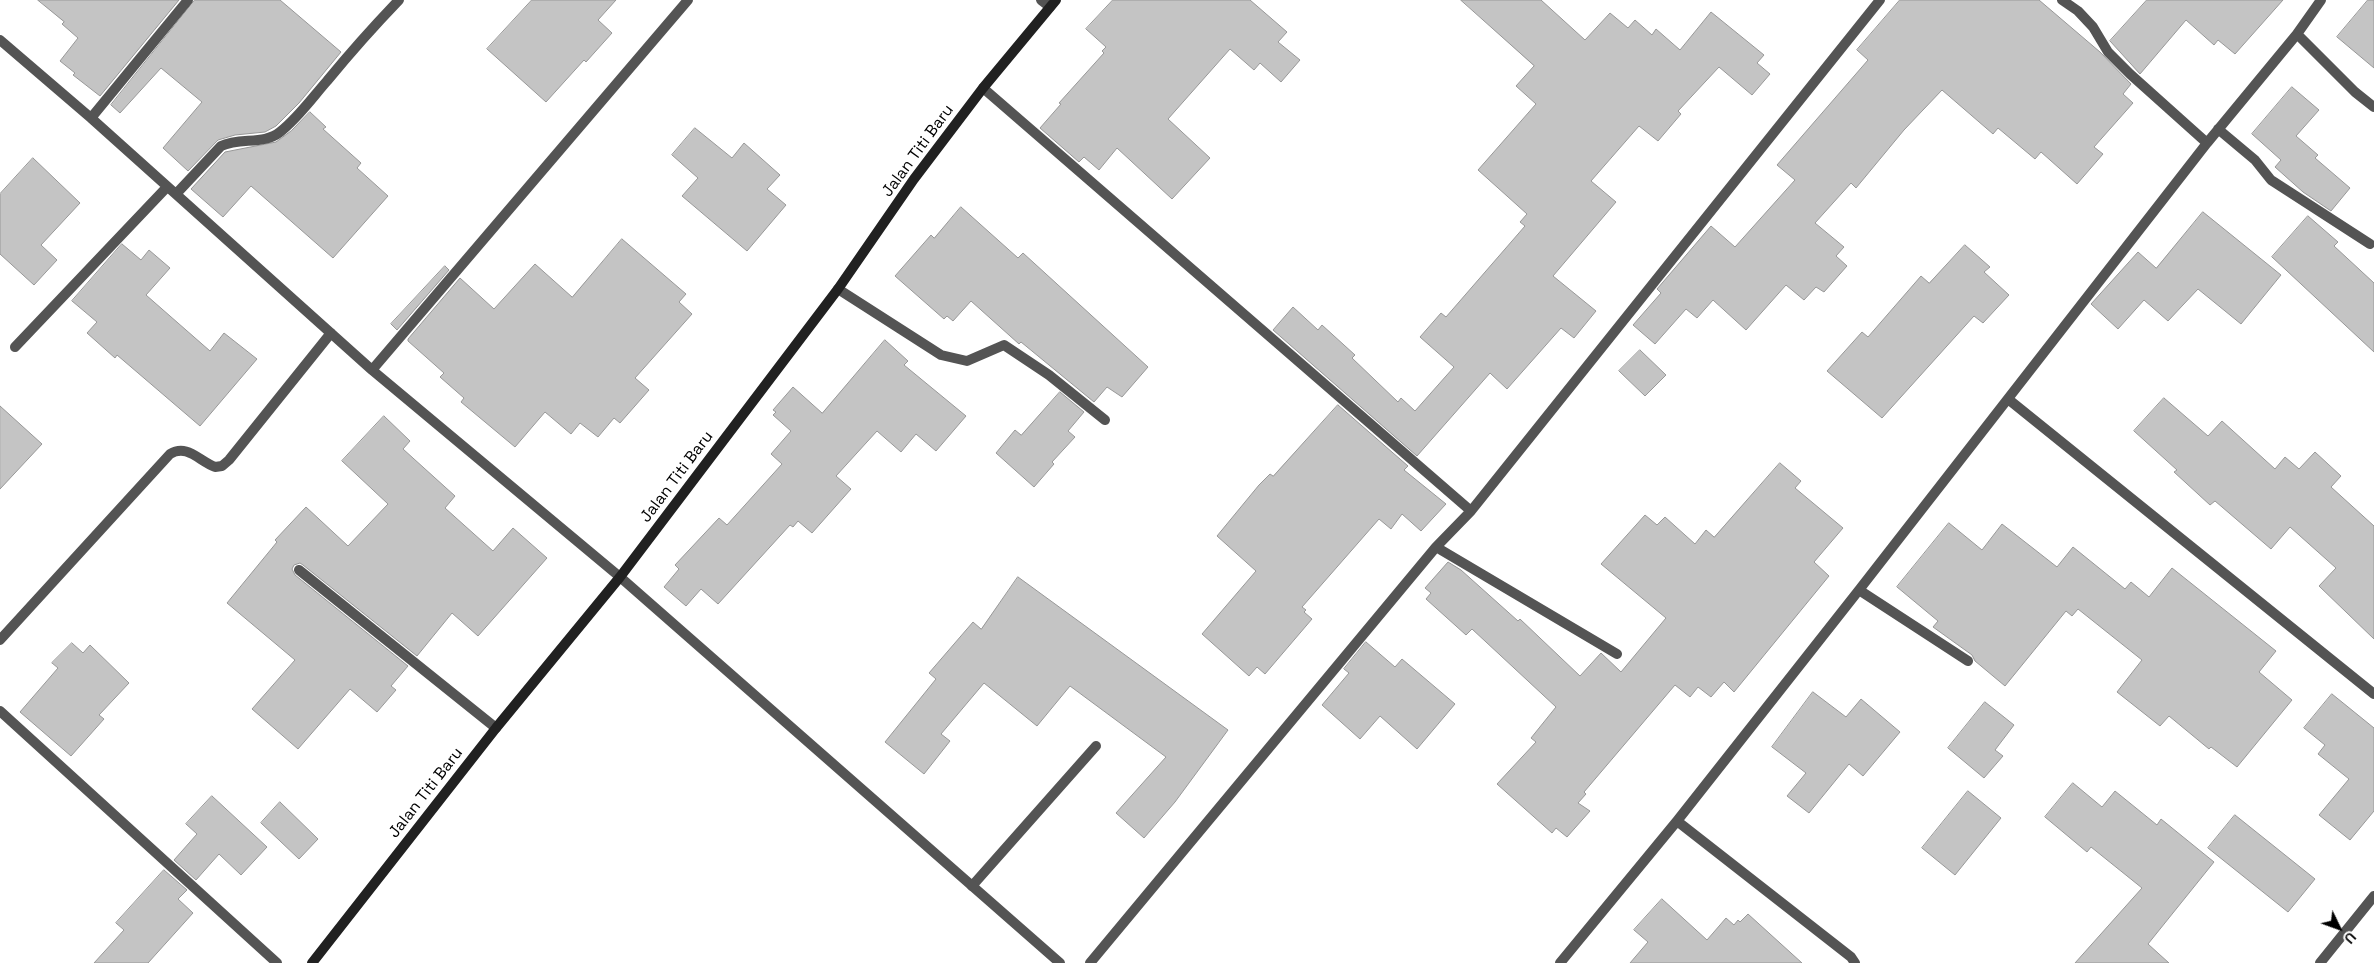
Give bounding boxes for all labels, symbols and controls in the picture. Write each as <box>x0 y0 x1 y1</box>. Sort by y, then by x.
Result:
street label: Jalan Titi Baru <box>878 101 958 201</box>
street label: Jalan Titi Baru <box>636 427 718 527</box>
street label: Jalan Titi Baru <box>385 744 467 842</box>
north arrow <box>2314 903 2364 953</box>
text: U <box>2340 929 2360 948</box>

